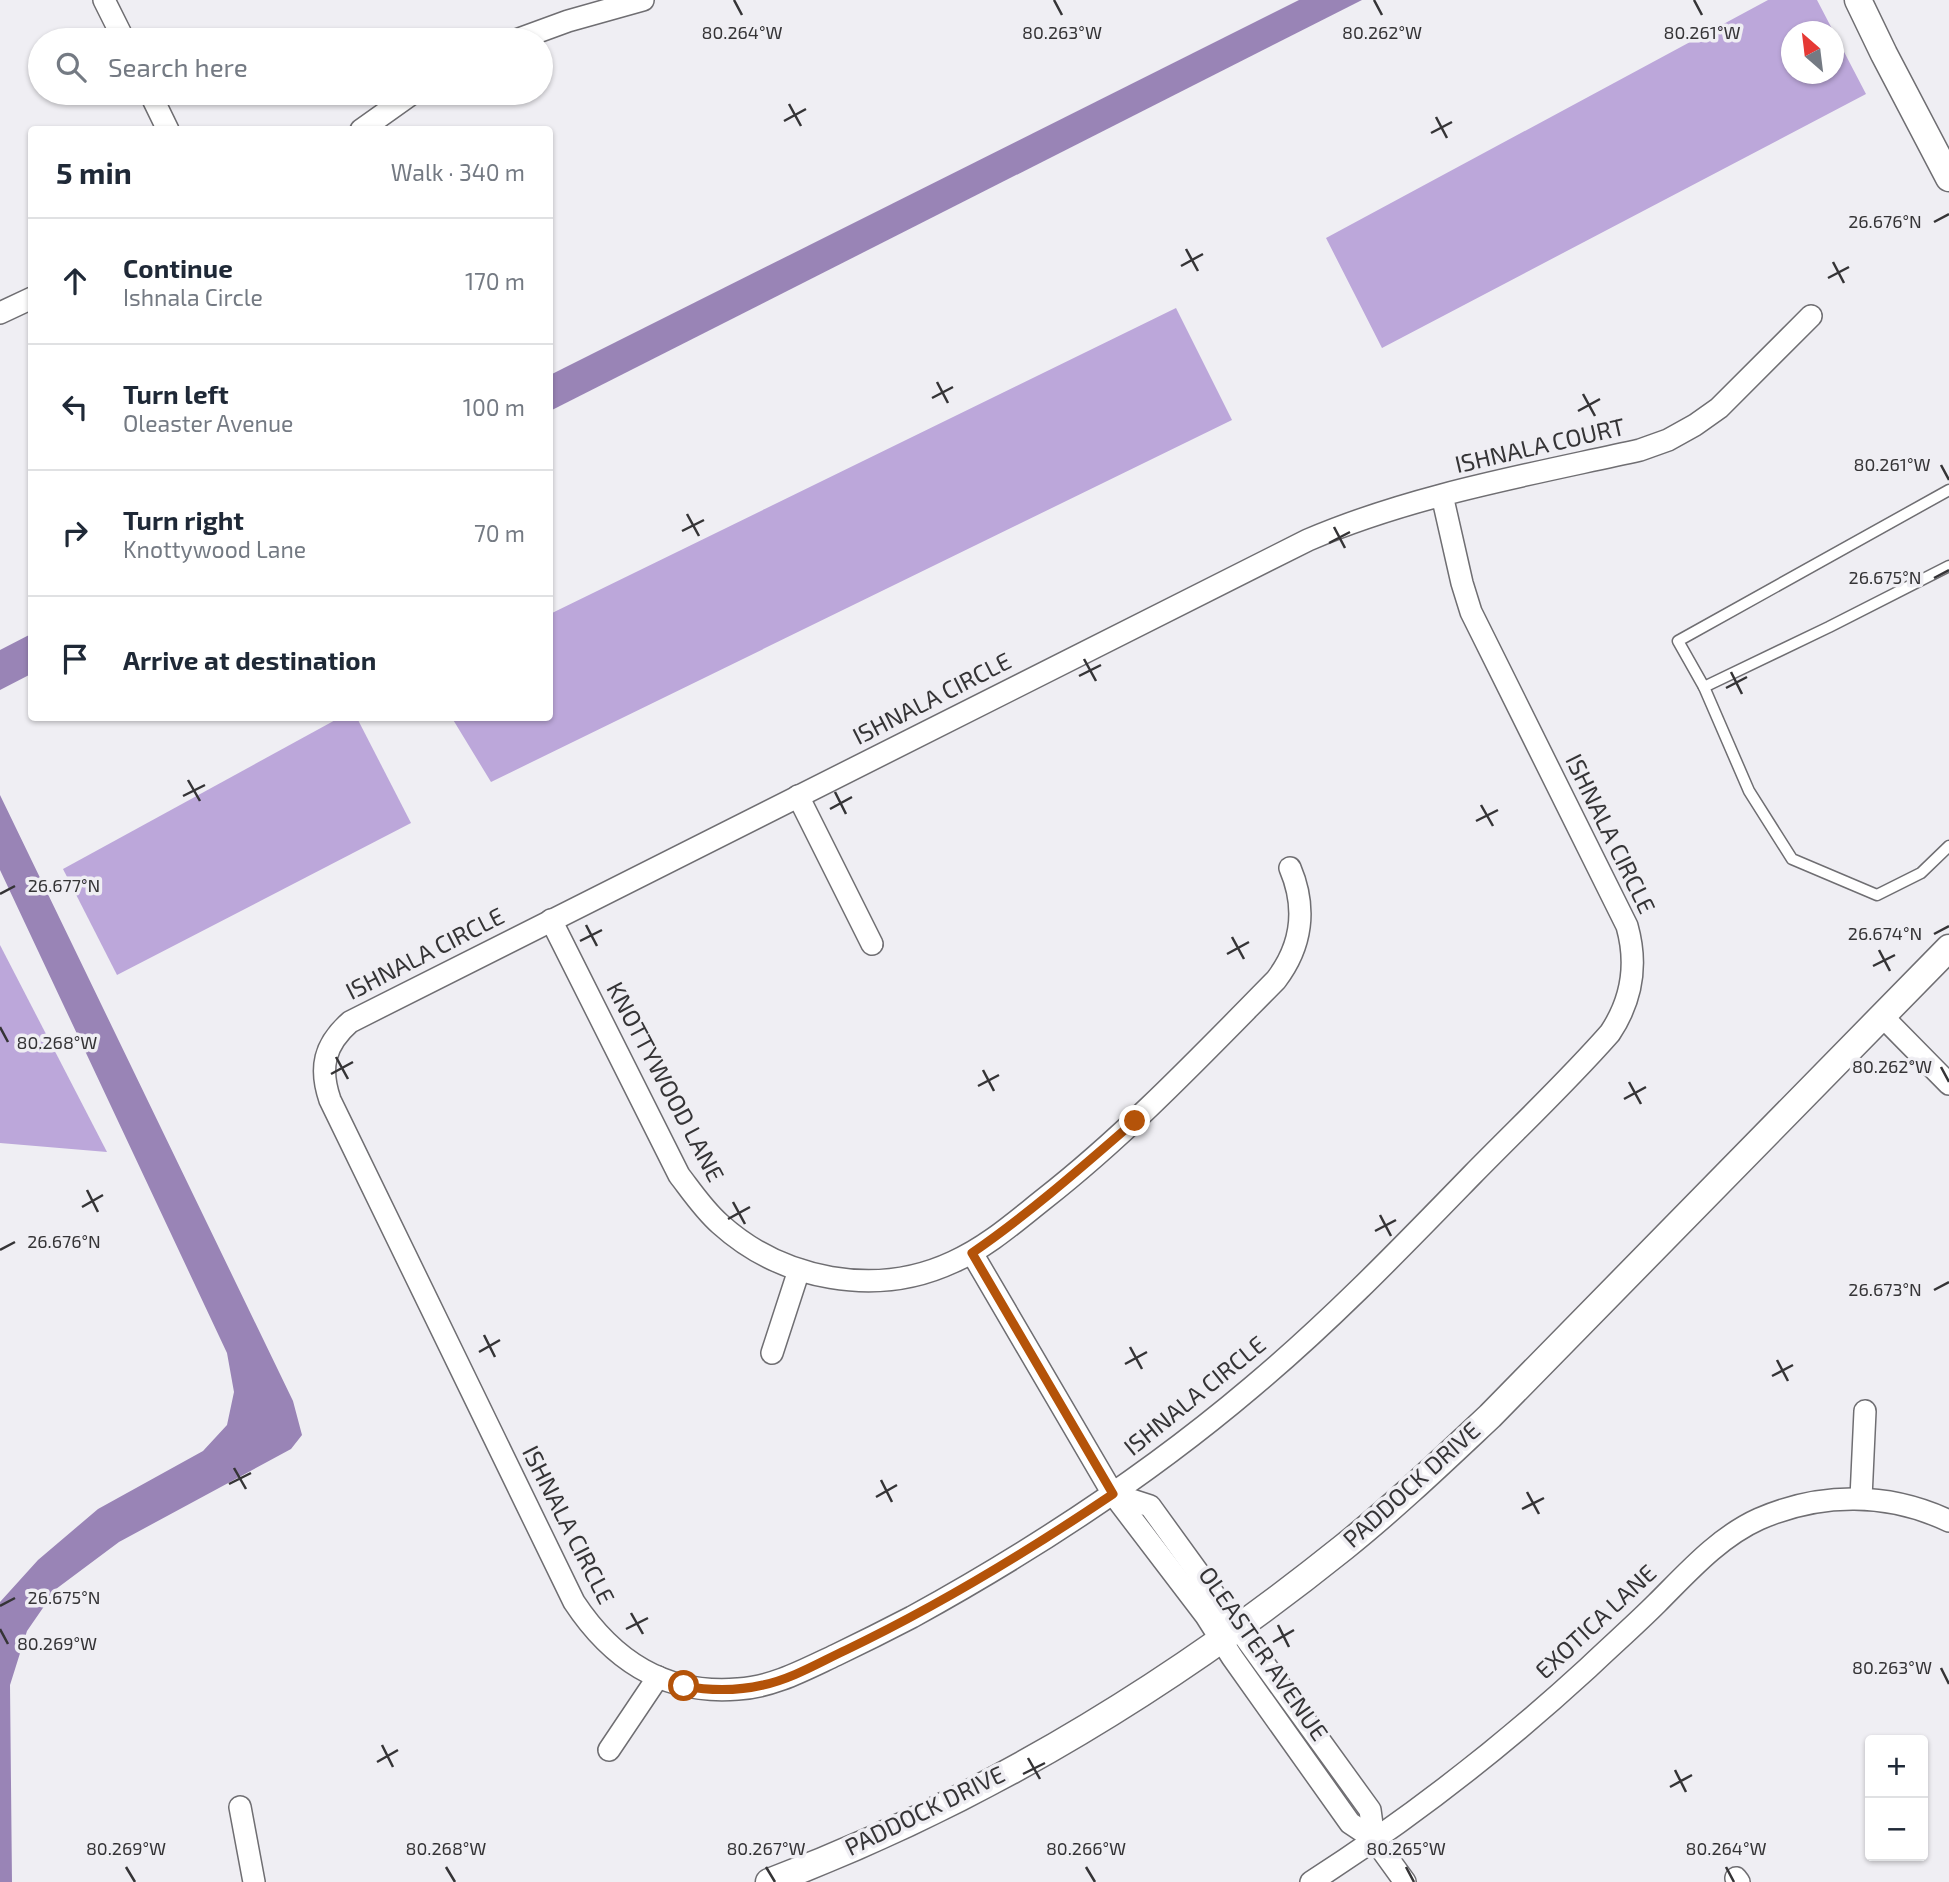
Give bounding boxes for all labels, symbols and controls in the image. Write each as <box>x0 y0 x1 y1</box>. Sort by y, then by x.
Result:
text: 80.264°W <box>702 21 782 43</box>
text: 80.263°W <box>1022 21 1102 43</box>
text: 80.262°W <box>1342 21 1422 43</box>
text: 80.261°W <box>1663 21 1741 43</box>
north arrow <box>1781 21 1844 84</box>
search box <box>28 28 553 105</box>
icon: search <box>52 48 90 86</box>
text: Search here <box>108 51 248 82</box>
text: 5 min <box>56 154 132 190</box>
text: Walk · 340 m <box>391 158 525 186</box>
text: 26.676°N <box>1848 210 1922 232</box>
text: Continue <box>123 252 233 283</box>
icon: ahead <box>56 262 94 300</box>
text: 170 m <box>465 267 525 295</box>
text: Ishnala Circle <box>123 283 263 311</box>
text: Turn left <box>123 378 229 409</box>
icon: left <box>56 388 94 426</box>
text: 100 m <box>463 393 525 421</box>
text: Oleaster Avenue <box>123 409 293 437</box>
street label: ISHNALA COURT <box>1452 411 1628 478</box>
text: 80.261°W <box>1853 453 1931 475</box>
text: Turn right <box>123 504 244 535</box>
icon: right <box>56 514 94 552</box>
text: 70 m <box>474 519 525 547</box>
text: Knottywood Lane <box>123 535 306 563</box>
text: 26.675°N <box>1849 566 1921 588</box>
icon: arrive <box>56 640 94 678</box>
text: Arrive at destination <box>123 644 376 675</box>
street label: ISHNALA CIRCLE <box>847 645 1015 750</box>
street label: ISHNALA CIRCLE <box>1560 749 1663 918</box>
text: 26.677°N <box>28 874 100 896</box>
street label: ISHNALA CIRCLE <box>340 900 508 1005</box>
text: 26.674°N <box>1848 922 1922 944</box>
street label: KNOTTYWOOD LANE <box>601 976 731 1186</box>
text: 80.268°W <box>17 1031 97 1053</box>
text: 80.262°W <box>1852 1055 1932 1077</box>
route end <box>1119 1105 1150 1136</box>
text: 26.676°N <box>27 1230 101 1252</box>
text: 26.673°N <box>1848 1278 1922 1300</box>
street label: ISHNALA CIRCLE <box>1117 1329 1271 1461</box>
street label: PADDOCK DRIVE <box>1337 1415 1485 1553</box>
street label: ISHNALA CIRCLE <box>517 1440 622 1608</box>
street label: EXOTICA LANE <box>1529 1558 1661 1684</box>
street label: OLEASTER AVENUE <box>1193 1561 1335 1746</box>
text: 26.675°N <box>28 1586 100 1608</box>
text: 80.269°W <box>17 1632 97 1654</box>
text: 80.263°W <box>1852 1656 1932 1678</box>
route start <box>668 1670 699 1701</box>
map controls <box>1865 1735 1928 1861</box>
button: + <box>1865 1735 1928 1798</box>
street label: PADDOCK DRIVE <box>840 1758 1009 1861</box>
button: − <box>1865 1798 1928 1861</box>
text: 80.269°W <box>86 1837 166 1859</box>
text: 80.268°W <box>406 1837 486 1859</box>
text: 80.267°W <box>726 1837 806 1859</box>
text: 80.266°W <box>1046 1837 1126 1859</box>
text: 80.265°W <box>1366 1837 1446 1859</box>
text: 80.264°W <box>1686 1837 1766 1859</box>

